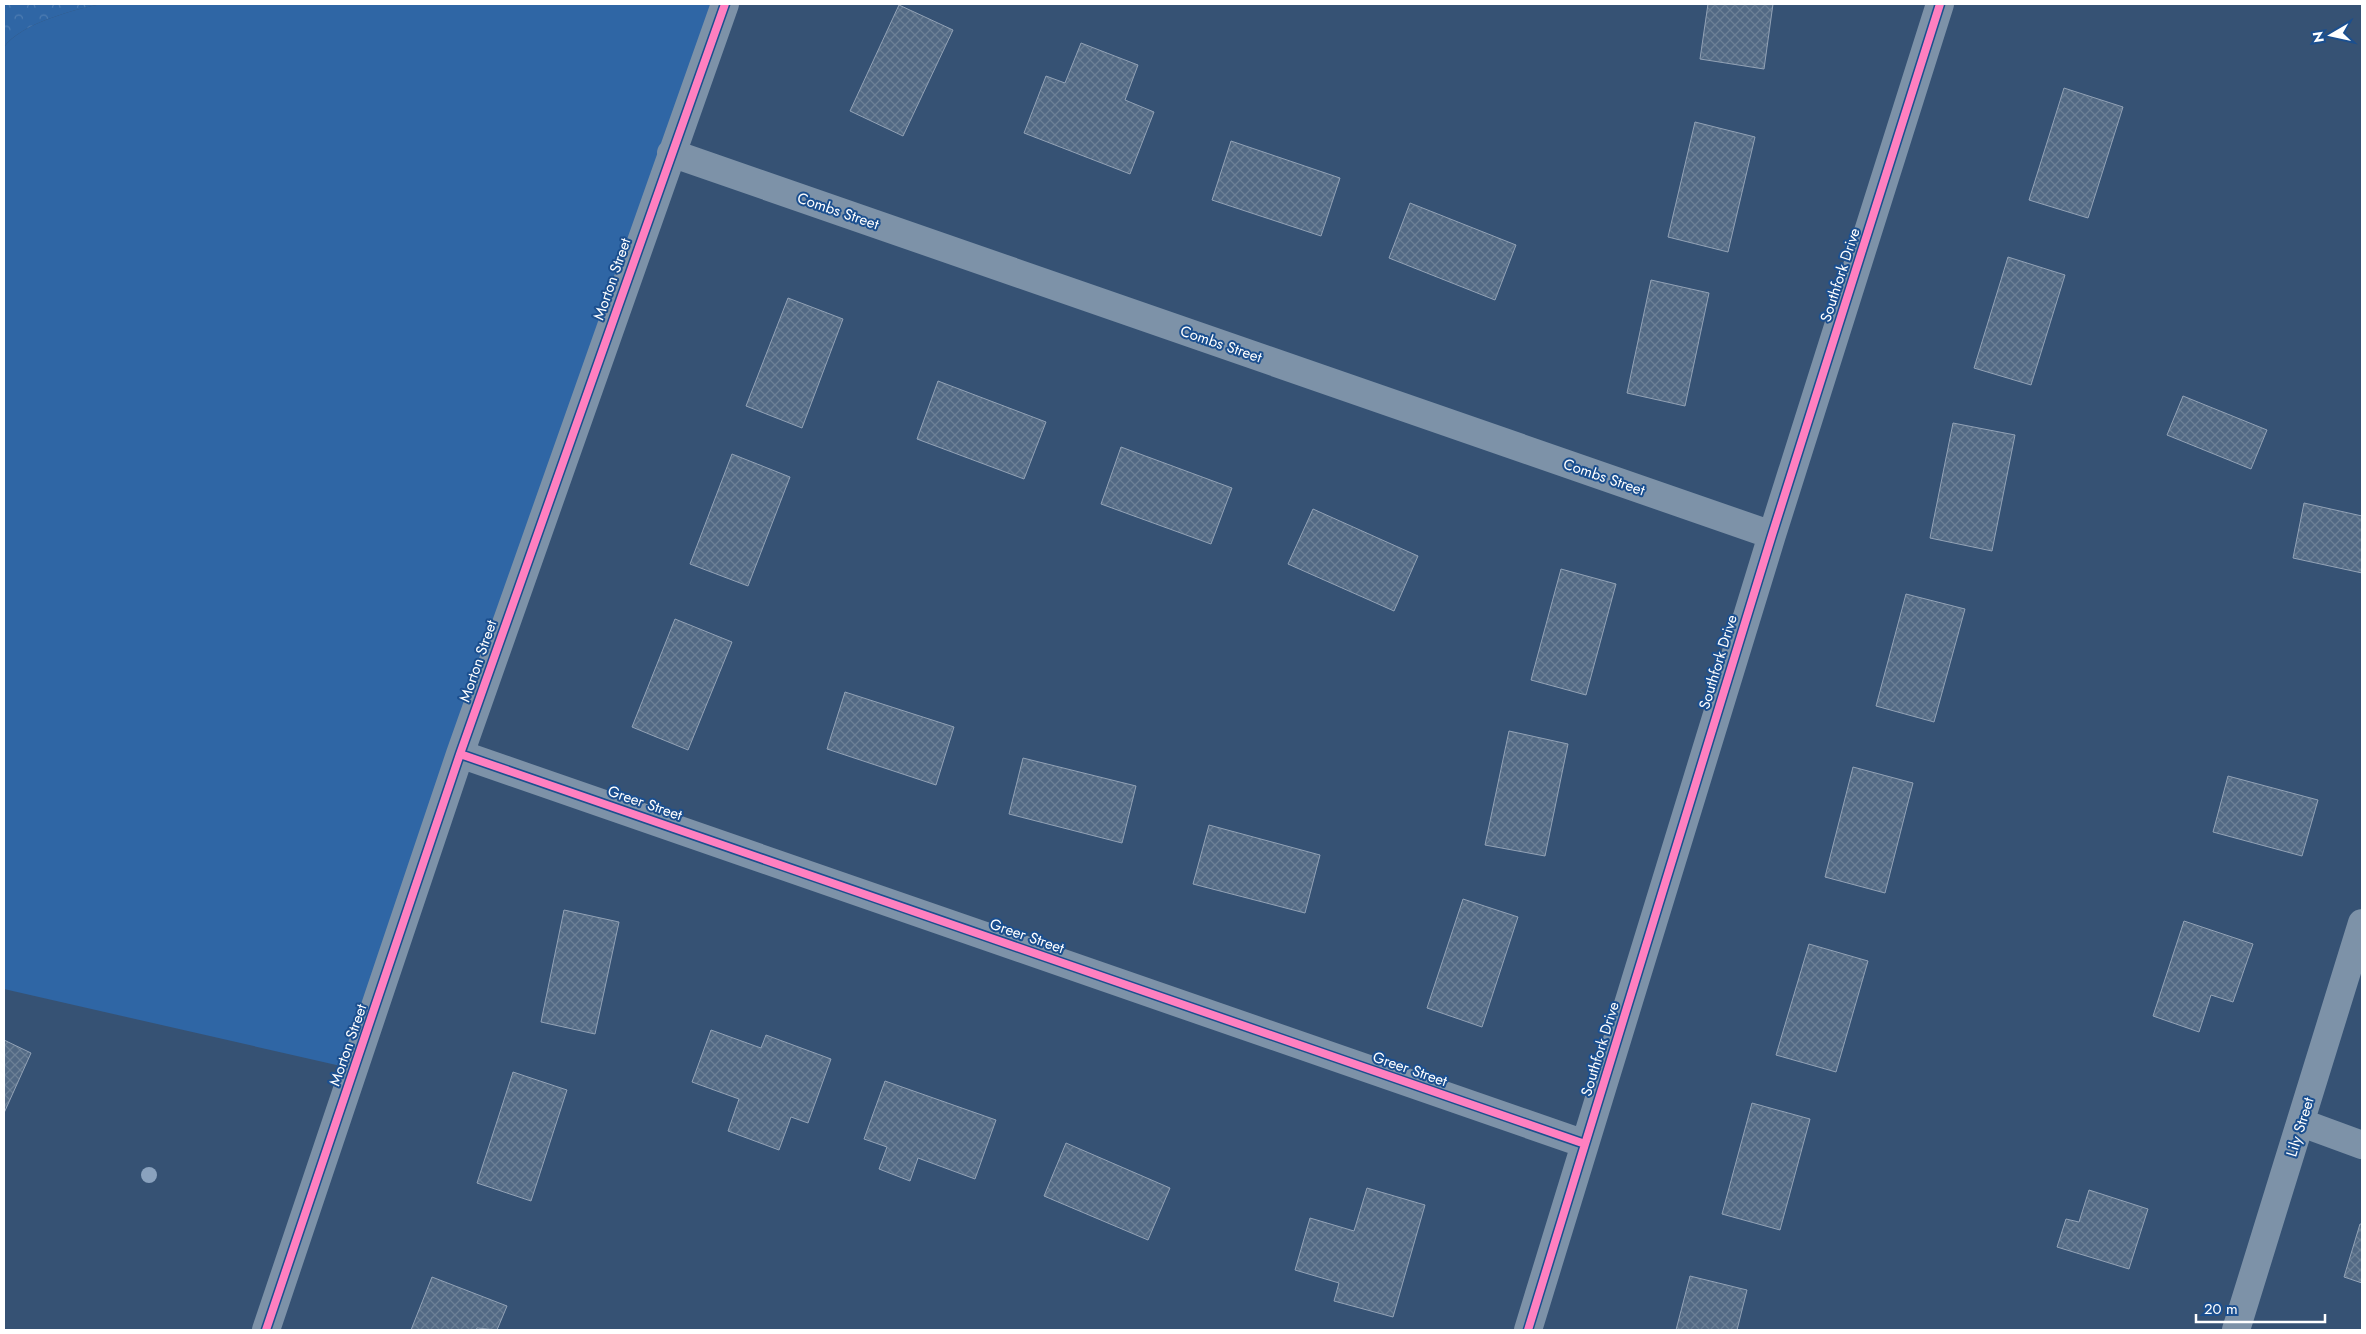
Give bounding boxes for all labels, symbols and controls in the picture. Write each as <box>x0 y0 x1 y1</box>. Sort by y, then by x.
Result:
north arrow <box>2306 10 2356 60</box>
text: N <box>2307 30 2329 44</box>
street label: Combs Street <box>794 187 882 235</box>
street label: Southfork Drive <box>1814 225 1866 325</box>
street label: Morton Street <box>588 235 636 323</box>
street label: Combs Street <box>1177 320 1265 368</box>
street label: Combs Street <box>1560 453 1648 501</box>
street label: Southfork Drive <box>1693 612 1743 712</box>
street label: Morton Street <box>454 617 502 705</box>
street label: Greer Street <box>605 780 686 826</box>
street label: Greer Street <box>987 913 1068 959</box>
street label: Southfork Drive <box>1575 999 1625 1099</box>
street label: Morton Street <box>324 1001 372 1089</box>
street label: Greer Street <box>1370 1046 1451 1092</box>
street label: Lily Street <box>2281 1094 2320 1159</box>
scale bar <box>2196 1292 2325 1324</box>
text: 20 m <box>2204 1298 2238 1320</box>

